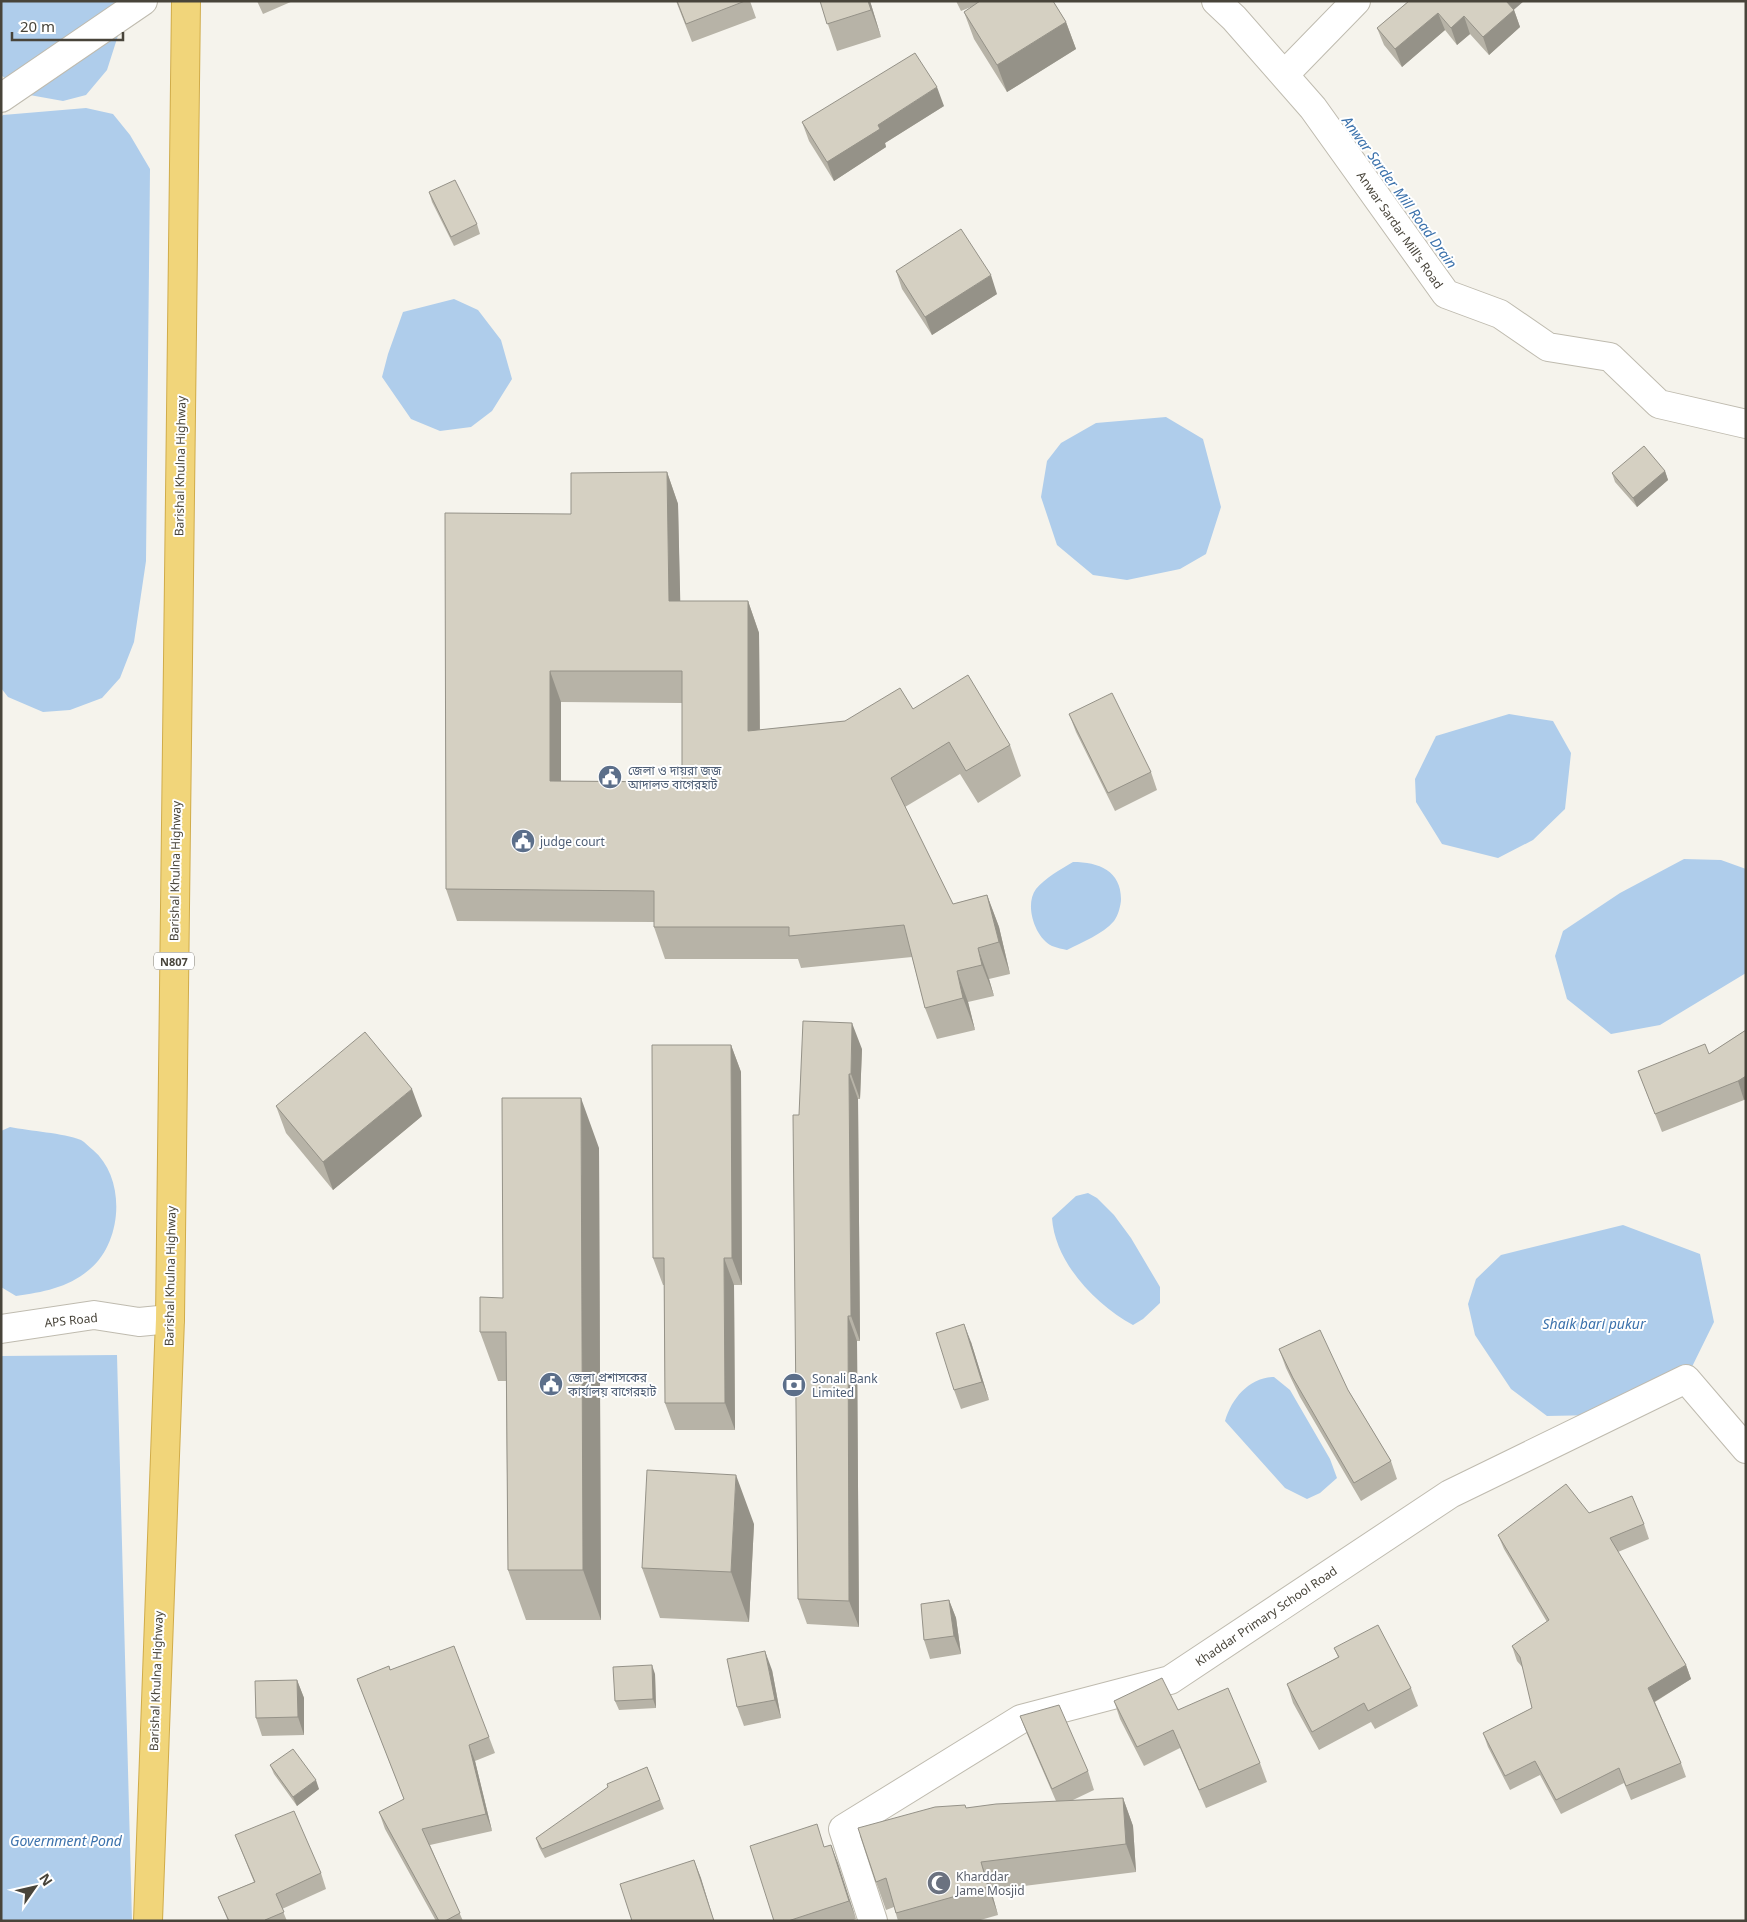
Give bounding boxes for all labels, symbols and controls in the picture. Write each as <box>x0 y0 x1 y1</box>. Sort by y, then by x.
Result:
scale bar <box>12 10 124 42</box>
text: 20 m <box>20 16 55 36</box>
water label: Anwar Sarder Mill Road Drain <box>1338 111 1462 272</box>
street label: Anwar Sardar Mill's Road <box>1353 168 1447 292</box>
street label: Barishal Khulna Highway <box>170 395 190 536</box>
place label: জেলা ও দায়রা জজ আদালত বাগেরহাট <box>627 762 722 793</box>
public building icon: জেলা ও দায়রা জজ আদালত বাগেরহাট <box>597 764 623 790</box>
street label: Barishal Khulna Highway <box>165 800 185 941</box>
public building icon: judge court <box>510 828 536 854</box>
place label: judge court <box>539 833 606 850</box>
road number: N807 <box>154 952 194 969</box>
street label: Barishal Khulna Highway <box>160 1205 180 1346</box>
street label: APS Road <box>44 1309 98 1331</box>
water label: Shaik bari pukur <box>1542 1314 1646 1333</box>
place label: জেলা প্রশাসকের কার্যালয় বাগেরহাট <box>567 1369 657 1400</box>
place label: Sonali Bank Limited <box>812 1370 878 1401</box>
public building icon: জেলা প্রশাসকের কার্যালয় বাগেরহাট <box>538 1371 564 1397</box>
bank icon: Sonali Bank Limited <box>781 1372 807 1398</box>
street label: Khaddar Primary School Road <box>1192 1562 1340 1670</box>
street label: Barishal Khulna Highway <box>145 1610 167 1751</box>
water label: Government Pond <box>10 1831 123 1850</box>
north arrow <box>10 1862 60 1912</box>
place label: Kharddar Jame Mosjid <box>955 1868 1025 1899</box>
text: N <box>35 1869 57 1889</box>
mosque icon: Kharddar Jame Mosjid <box>926 1870 952 1896</box>

